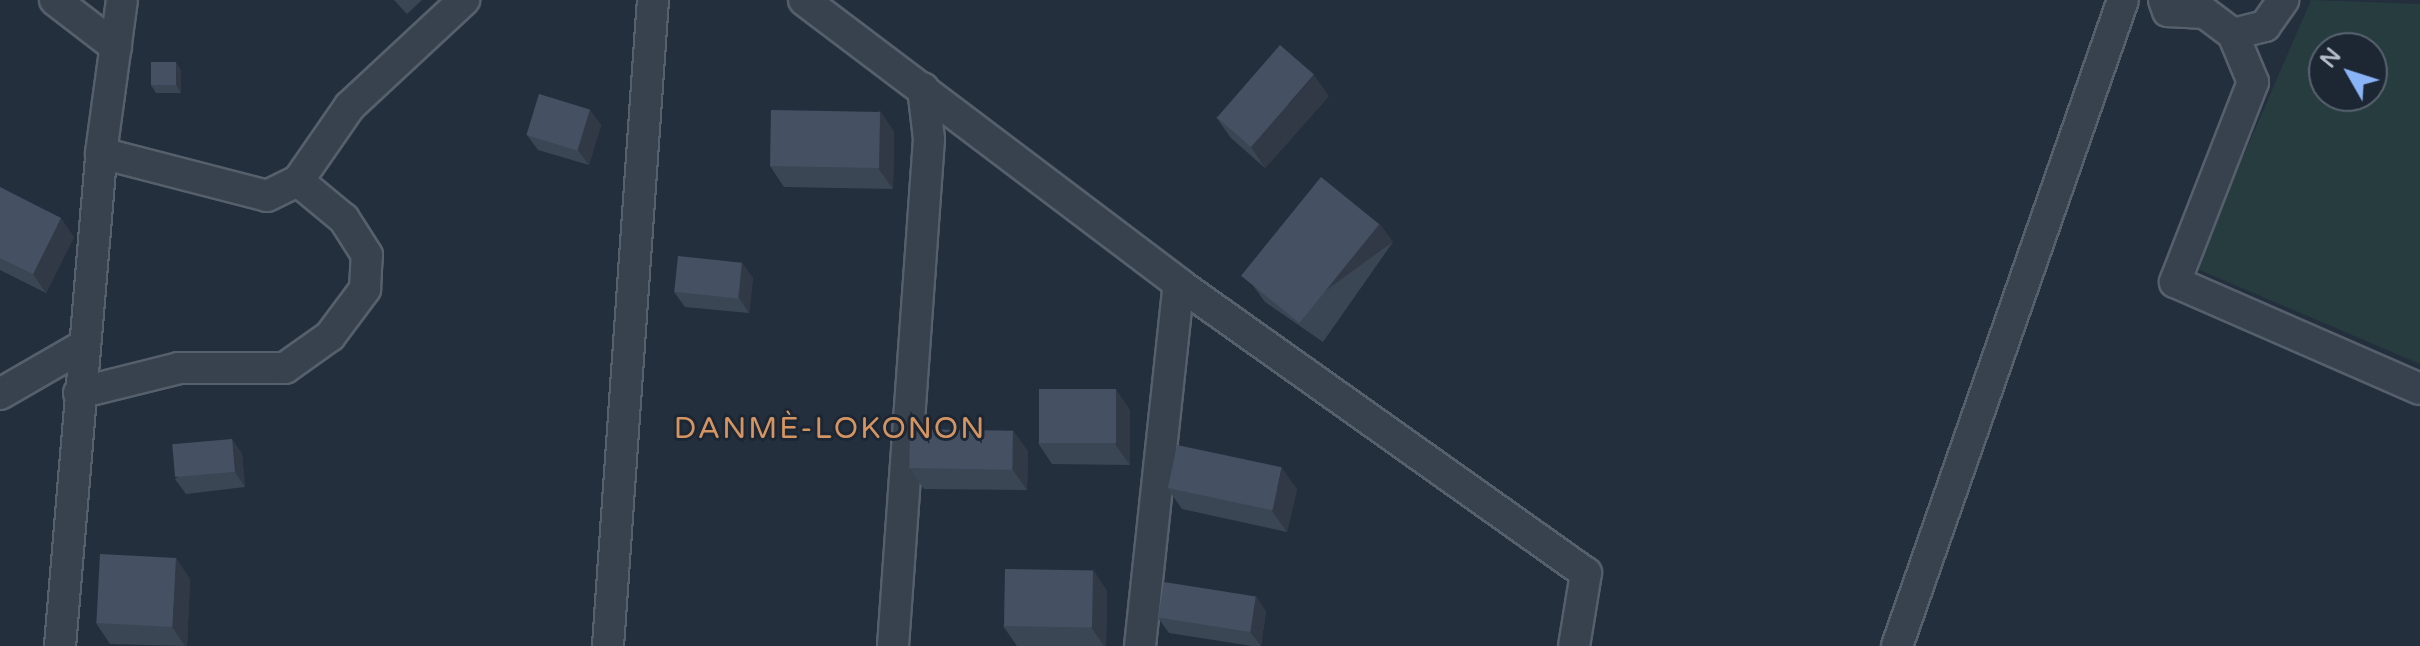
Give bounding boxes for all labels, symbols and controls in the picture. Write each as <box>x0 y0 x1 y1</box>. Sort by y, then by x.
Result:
north arrow <box>2308 32 2388 112</box>
text: N <box>2315 43 2347 73</box>
district label: DANMÈ-LOKONON <box>674 411 986 447</box>

